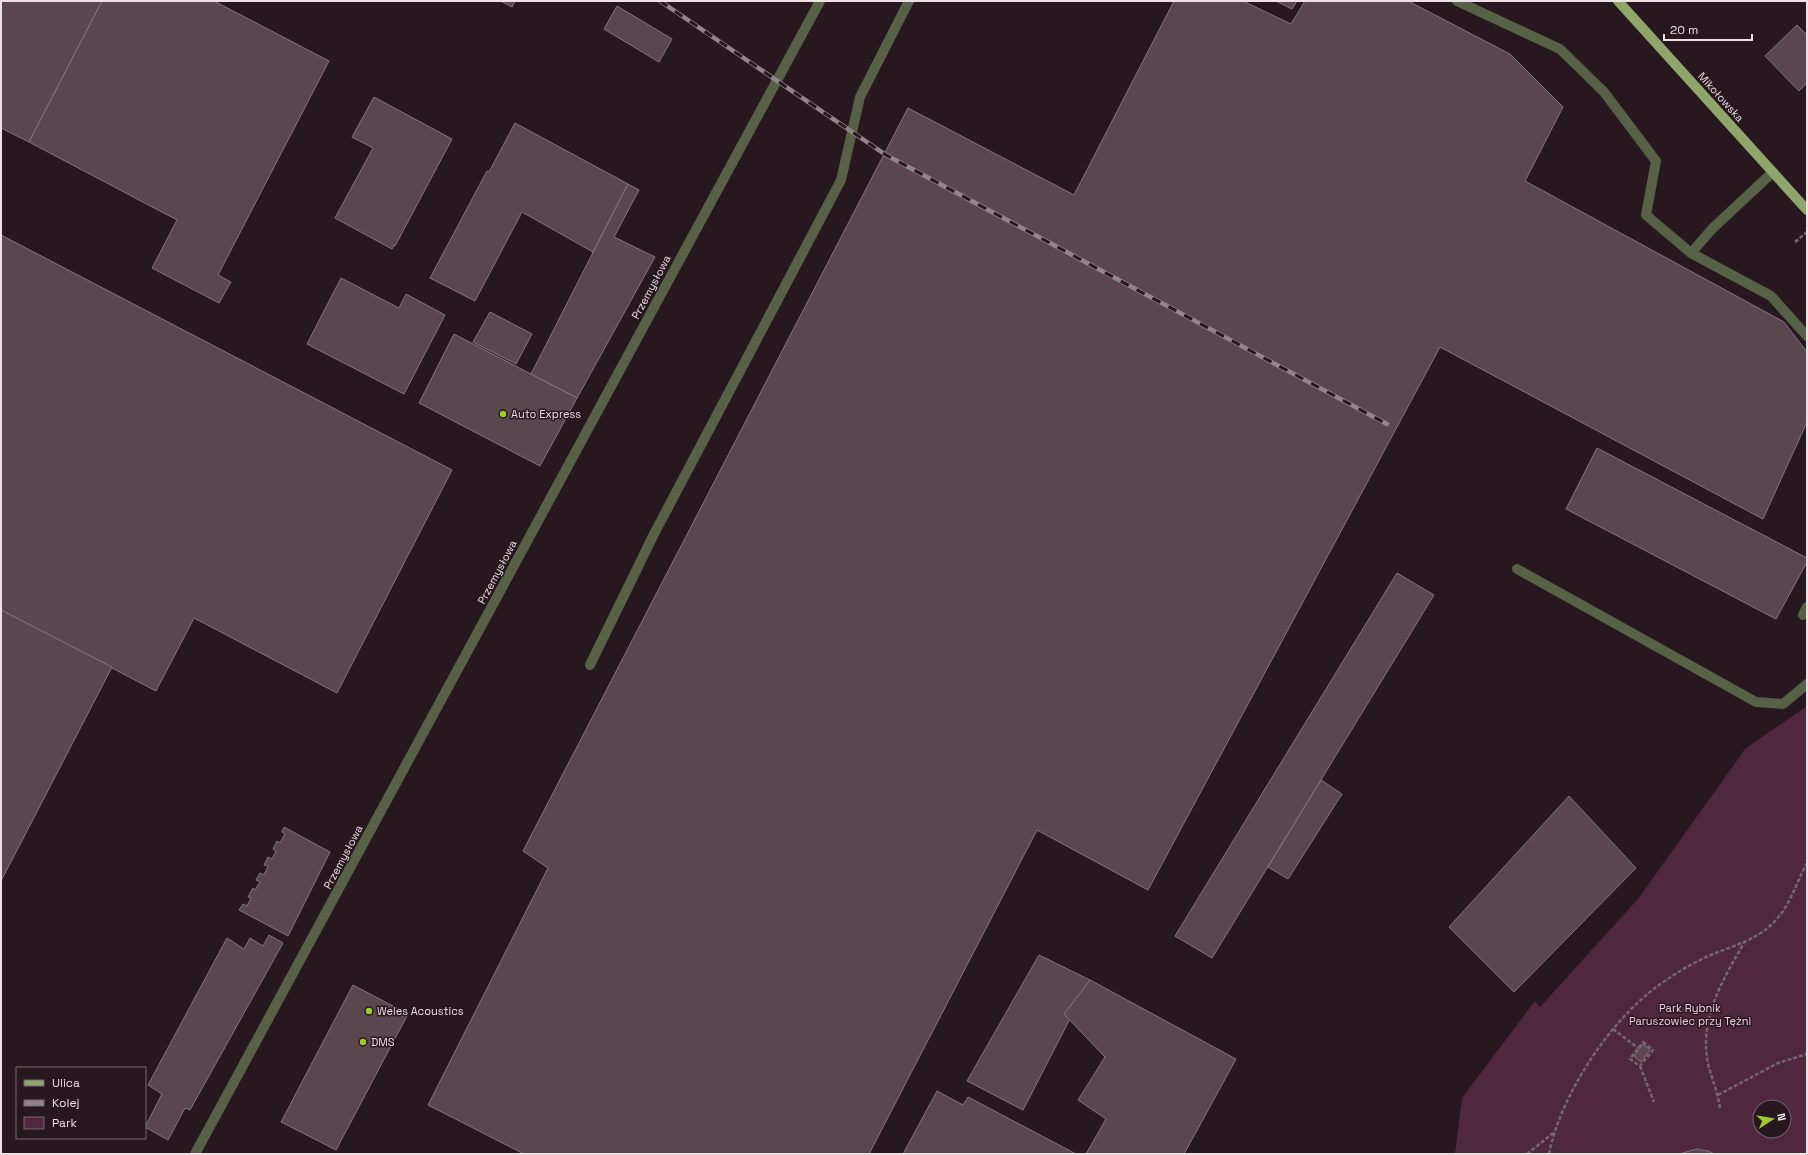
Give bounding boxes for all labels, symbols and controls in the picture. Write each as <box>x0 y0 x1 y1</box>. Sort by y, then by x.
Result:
scale bar <box>1664 16 1752 42</box>
text: 20 m <box>1670 22 1698 38</box>
street label: Mikołowska <box>1695 69 1747 125</box>
street label: Przemysłowa <box>628 252 674 321</box>
place label: Auto Express <box>511 407 581 421</box>
marker: Auto Express <box>498 409 508 419</box>
street label: Przemysłowa <box>474 537 520 606</box>
street label: Przemysłowa <box>320 822 366 891</box>
park label: Park Rybnik Paruszowiec przy Tężni <box>1629 1001 1751 1028</box>
place label: Weles Acoustics <box>377 1004 464 1018</box>
marker: Weles Acoustics <box>364 1006 374 1016</box>
place label: DMS <box>371 1035 395 1049</box>
marker: DMS <box>358 1037 368 1047</box>
legend <box>16 1067 146 1139</box>
text: Ulica <box>52 1075 80 1091</box>
text: Kolej <box>52 1095 80 1111</box>
north arrow <box>1752 1099 1792 1139</box>
text: N <box>1774 1112 1789 1122</box>
text: Park <box>52 1115 77 1131</box>

